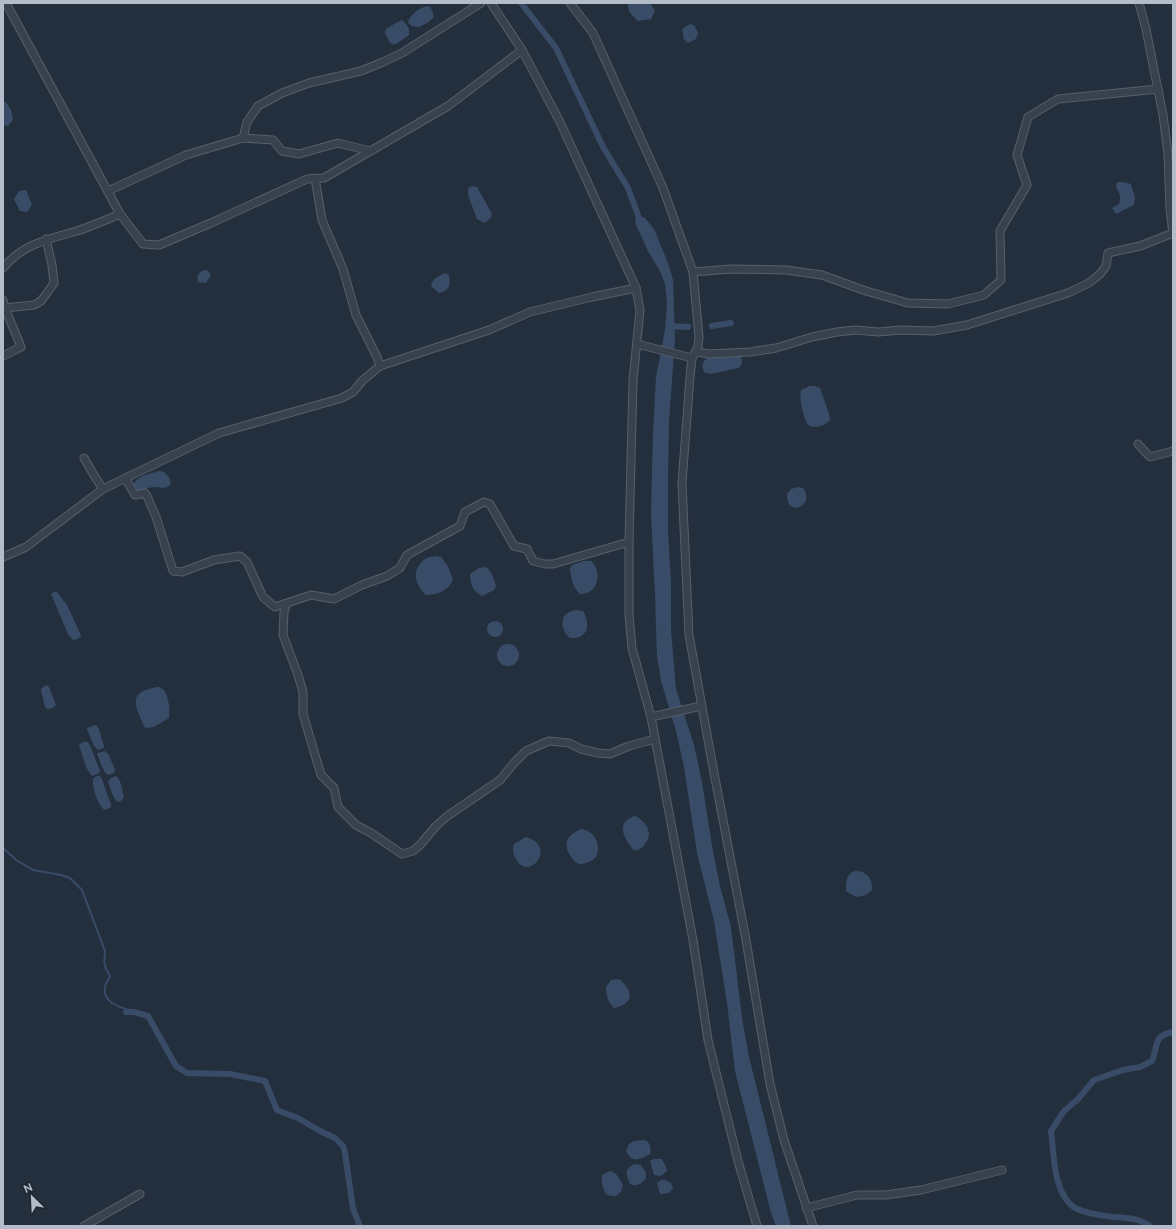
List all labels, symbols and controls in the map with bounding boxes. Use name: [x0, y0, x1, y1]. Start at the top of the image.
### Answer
north arrow: [12, 1177, 52, 1217]
text: N: [22, 1181, 35, 1196]

